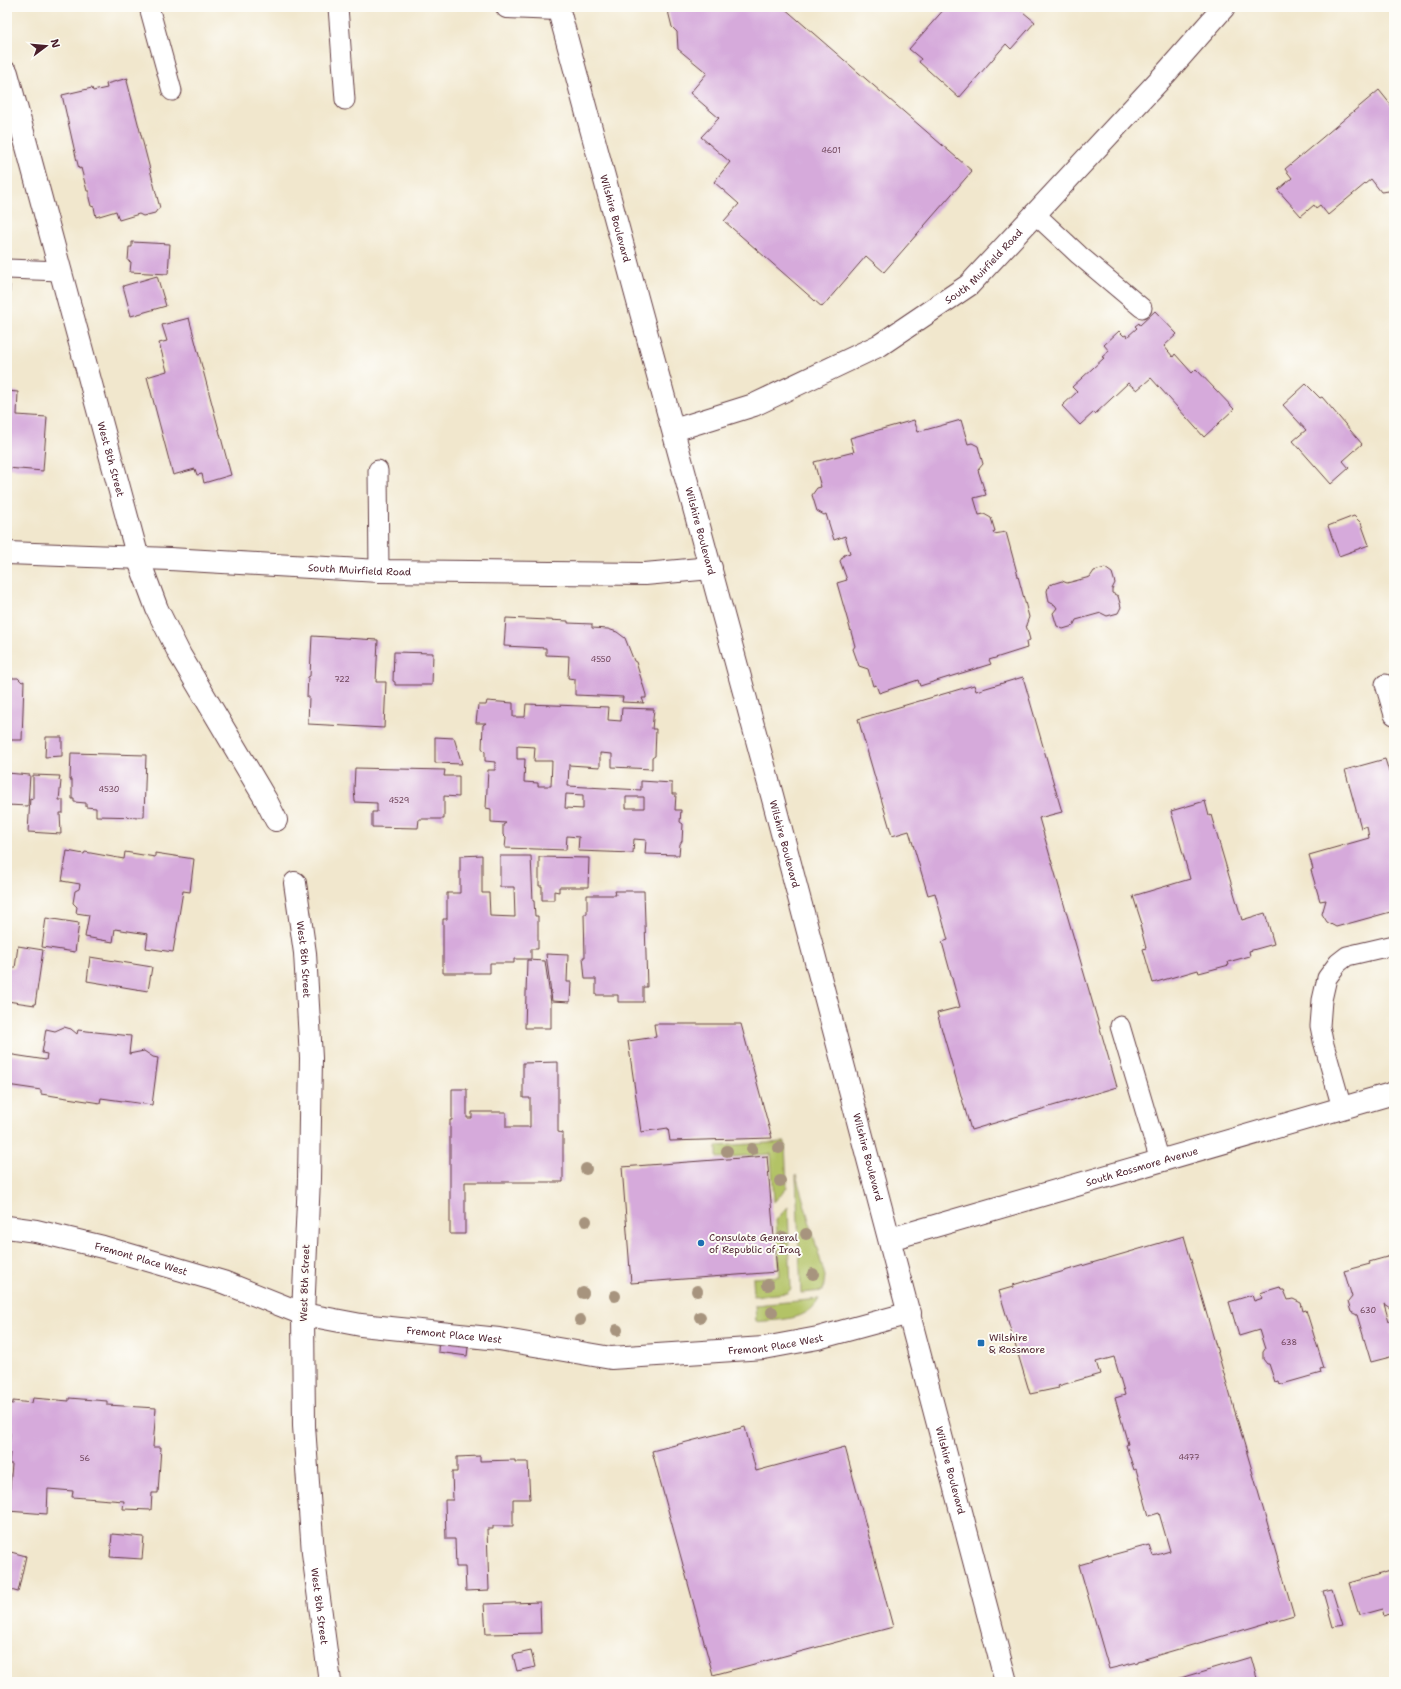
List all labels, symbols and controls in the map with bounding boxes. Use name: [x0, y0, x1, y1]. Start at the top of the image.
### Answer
north arrow: [26, 26, 66, 66]
text: N: [47, 37, 64, 50]
house number: 4601: [821, 145, 841, 156]
street label: Wilshire Boulevard: [597, 173, 634, 264]
street label: South Muirfield Road: [942, 226, 1026, 307]
street label: West 8th Street: [94, 420, 127, 498]
street label: Wilshire Boulevard: [682, 486, 719, 577]
street label: South Muirfield Road: [308, 561, 412, 578]
house number: 4550: [591, 654, 611, 665]
house number: 722: [334, 674, 350, 685]
house number: 4530: [99, 784, 119, 795]
house number: 4529: [389, 795, 409, 806]
street label: Wilshire Boulevard: [767, 799, 803, 890]
street label: West 8th Street: [293, 920, 314, 998]
street label: Wilshire Boulevard: [850, 1112, 886, 1203]
street label: South Rossmore Avenue: [1084, 1144, 1200, 1189]
place label: Consulate General of Republic of Iraq: [709, 1231, 801, 1256]
marker: Consulate General of Republic of Iraq: [696, 1238, 706, 1248]
street label: Fremont Place West: [93, 1239, 189, 1278]
street label: West 8th Street: [297, 1244, 312, 1322]
house number: 630: [1360, 1305, 1376, 1316]
street label: Fremont Place West: [406, 1324, 503, 1346]
street label: Fremont Place West: [728, 1331, 825, 1357]
place label: Wilshire & Rossmore: [989, 1331, 1045, 1356]
house number: 638: [1281, 1337, 1297, 1348]
marker: Wilshire & Rossmore: [976, 1338, 986, 1348]
street label: Wilshire Boulevard: [933, 1425, 968, 1516]
house number: 4477: [1178, 1452, 1200, 1463]
house number: 56: [80, 1453, 91, 1464]
street label: West 8th Street: [308, 1567, 331, 1646]

